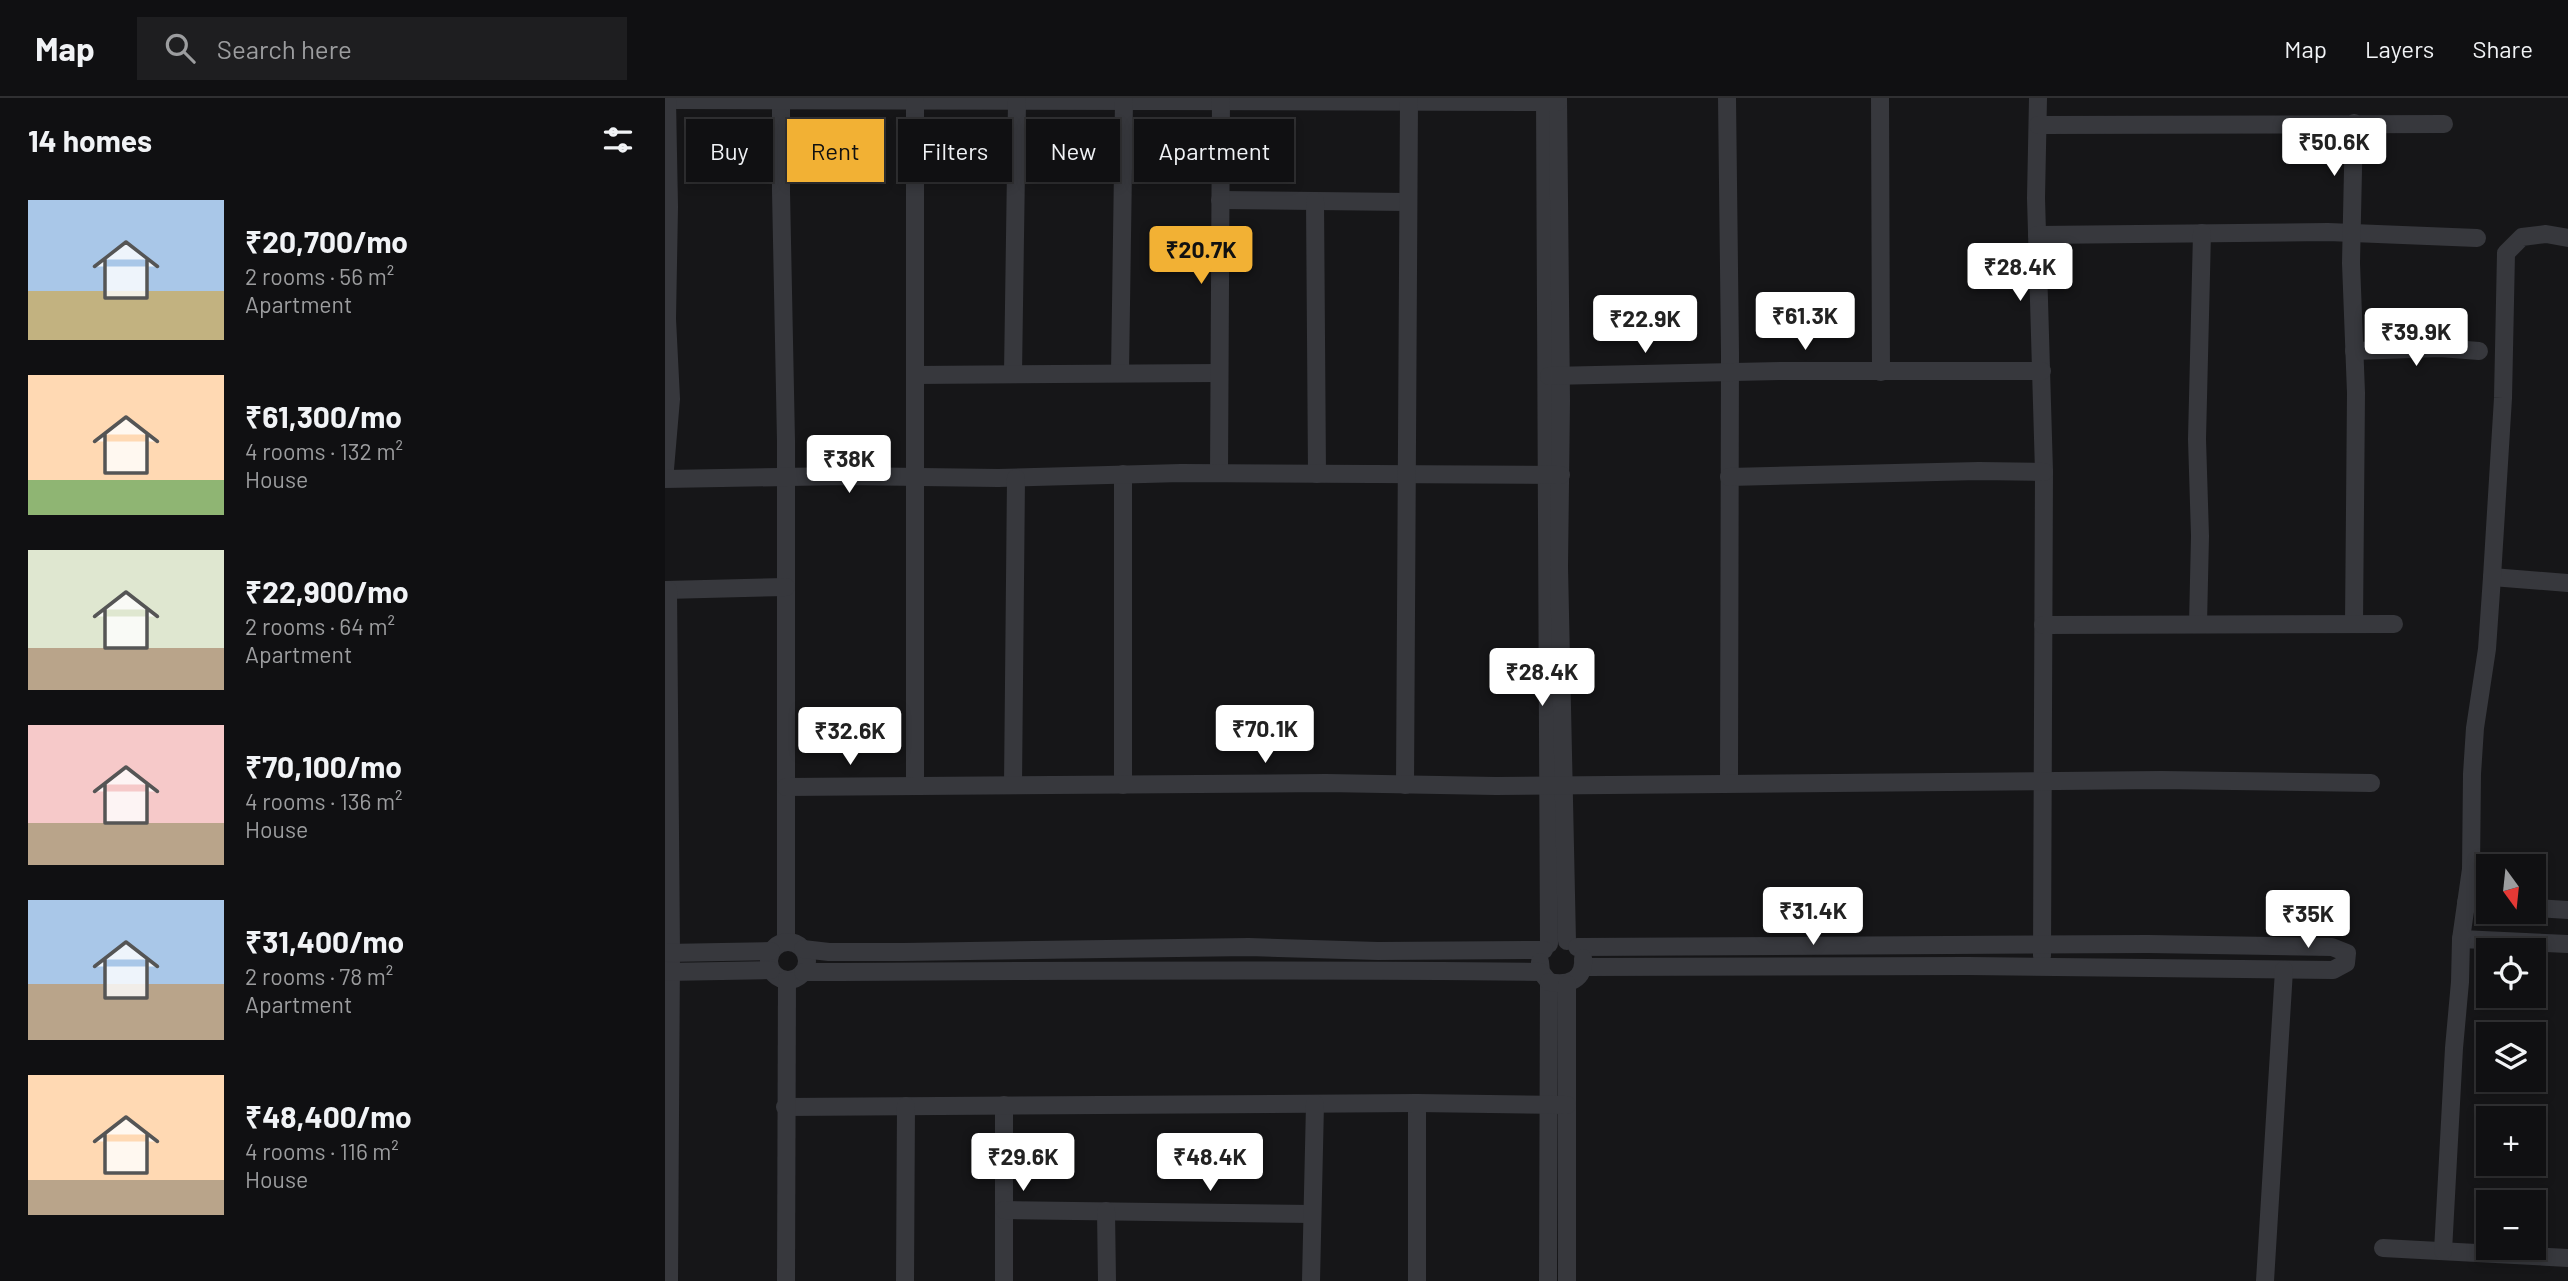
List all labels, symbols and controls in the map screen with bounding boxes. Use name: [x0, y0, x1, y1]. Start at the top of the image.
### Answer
search box: [137, 17, 627, 80]
text: Map: [35, 28, 95, 68]
icon: search: [161, 29, 199, 67]
text: Search here: [217, 33, 352, 64]
text: Map: [2284, 34, 2327, 63]
text: Layers: [2365, 34, 2434, 63]
text: Share: [2472, 34, 2533, 63]
pin: ₹50.6K: [2277, 118, 2391, 178]
chip: Buy: [686, 119, 773, 182]
chip: Rent: [787, 119, 884, 182]
chip: Filters: [898, 119, 1012, 182]
chip: New: [1026, 119, 1120, 182]
chip: Apartment: [1134, 119, 1294, 182]
icon: filters: [599, 121, 637, 159]
text: 14 homes: [28, 122, 152, 158]
text: ₹50.6K: [2298, 127, 2370, 155]
text: ₹20,700/mo: [245, 223, 408, 259]
pin: ₹20.7K: [1144, 226, 1258, 286]
icon: home: [84, 228, 168, 312]
text: ₹20.7K: [1165, 235, 1237, 263]
pin: ₹28.4K: [1963, 244, 2077, 303]
text: ₹28.4K: [1983, 252, 2057, 280]
text: 2 rooms · 56 m²: [245, 262, 394, 290]
text: Apartment: [245, 290, 352, 318]
pin: ₹61.3K: [1748, 292, 1862, 352]
pin: ₹22.9K: [1588, 296, 1702, 355]
text: ₹61.3K: [1772, 301, 1838, 329]
text: ₹22.9K: [1609, 304, 1681, 332]
pin: ₹39.9K: [2359, 308, 2473, 368]
text: ₹39.9K: [2381, 317, 2451, 345]
text: ₹61,300/mo: [245, 398, 402, 434]
icon: home: [84, 403, 168, 487]
pin: ₹38K: [808, 436, 890, 495]
text: 4 rooms · 132 m²: [245, 437, 403, 465]
text: ₹38K: [823, 444, 875, 472]
text: House: [245, 465, 308, 493]
text: ₹22,900/mo: [245, 573, 409, 609]
icon: home: [84, 578, 168, 662]
text: 2 rooms · 64 m²: [245, 612, 395, 640]
text: Apartment: [245, 640, 352, 668]
pin: ₹28.4K: [1485, 648, 1599, 708]
text: ₹28.4K: [1505, 657, 1579, 685]
pin: ₹70.1K: [1208, 706, 1322, 765]
pin: ₹32.6K: [793, 708, 907, 767]
text: ₹70.1K: [1232, 714, 1298, 742]
text: ₹32.6K: [814, 716, 886, 744]
text: ₹70,100/mo: [245, 748, 402, 784]
icon: home: [84, 753, 168, 837]
text: 4 rooms · 136 m²: [245, 787, 403, 815]
text: House: [245, 815, 308, 843]
north arrow: [2476, 854, 2546, 924]
map controls: [2476, 854, 2546, 1260]
pin: ₹31.4K: [1756, 888, 1870, 947]
pin: ₹35K: [2267, 890, 2349, 950]
text: ₹31.4K: [1779, 896, 1847, 924]
text: ₹35K: [2282, 899, 2334, 927]
text: ₹31,400/mo: [245, 923, 404, 959]
icon: home: [84, 928, 168, 1012]
button: locate: [2476, 938, 2546, 1008]
text: 2 rooms · 78 m²: [245, 962, 393, 990]
text: Apartment: [245, 990, 352, 1018]
button: layers: [2476, 1022, 2546, 1092]
text: ₹48,400/mo: [245, 1098, 412, 1134]
icon: home: [84, 1103, 168, 1187]
button: +: [2476, 1106, 2546, 1176]
pin: ₹29.6K: [966, 1134, 1080, 1193]
pin: ₹48.4K: [1153, 1134, 1267, 1193]
text: 4 rooms · 116 m²: [245, 1137, 399, 1165]
text: ₹29.6K: [987, 1142, 1059, 1170]
text: ₹48.4K: [1173, 1142, 1247, 1170]
text: House: [245, 1165, 308, 1193]
button: −: [2476, 1190, 2546, 1260]

